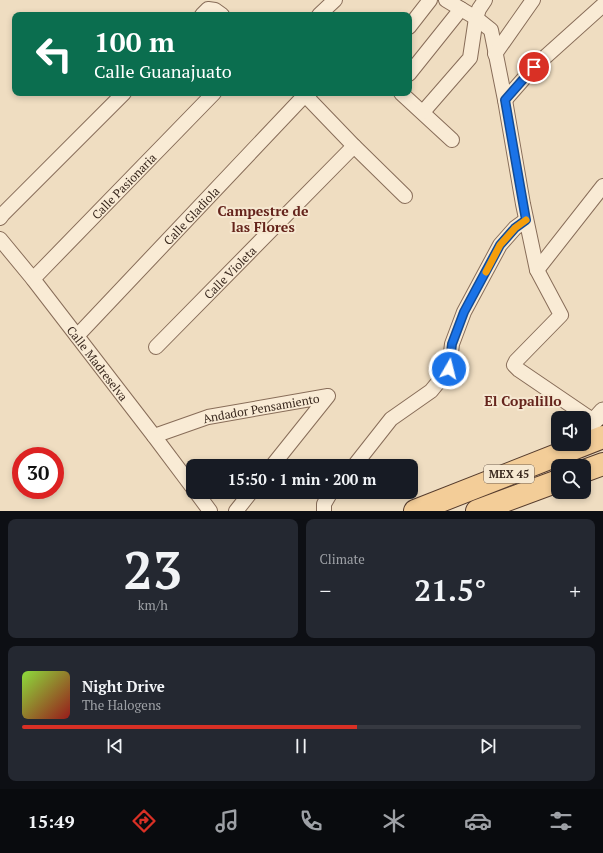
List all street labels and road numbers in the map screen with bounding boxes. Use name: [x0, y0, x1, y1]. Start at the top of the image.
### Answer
street label: Calle Pasionaria: [88, 150, 159, 222]
street label: Calle Gladiola: [160, 183, 222, 248]
street label: Calle Violeta: [200, 243, 259, 302]
street label: Calle Madreselva: [64, 323, 131, 404]
street label: Andador Pensamiento: [200, 390, 321, 426]
road number: MEX 45: [484, 465, 534, 483]

